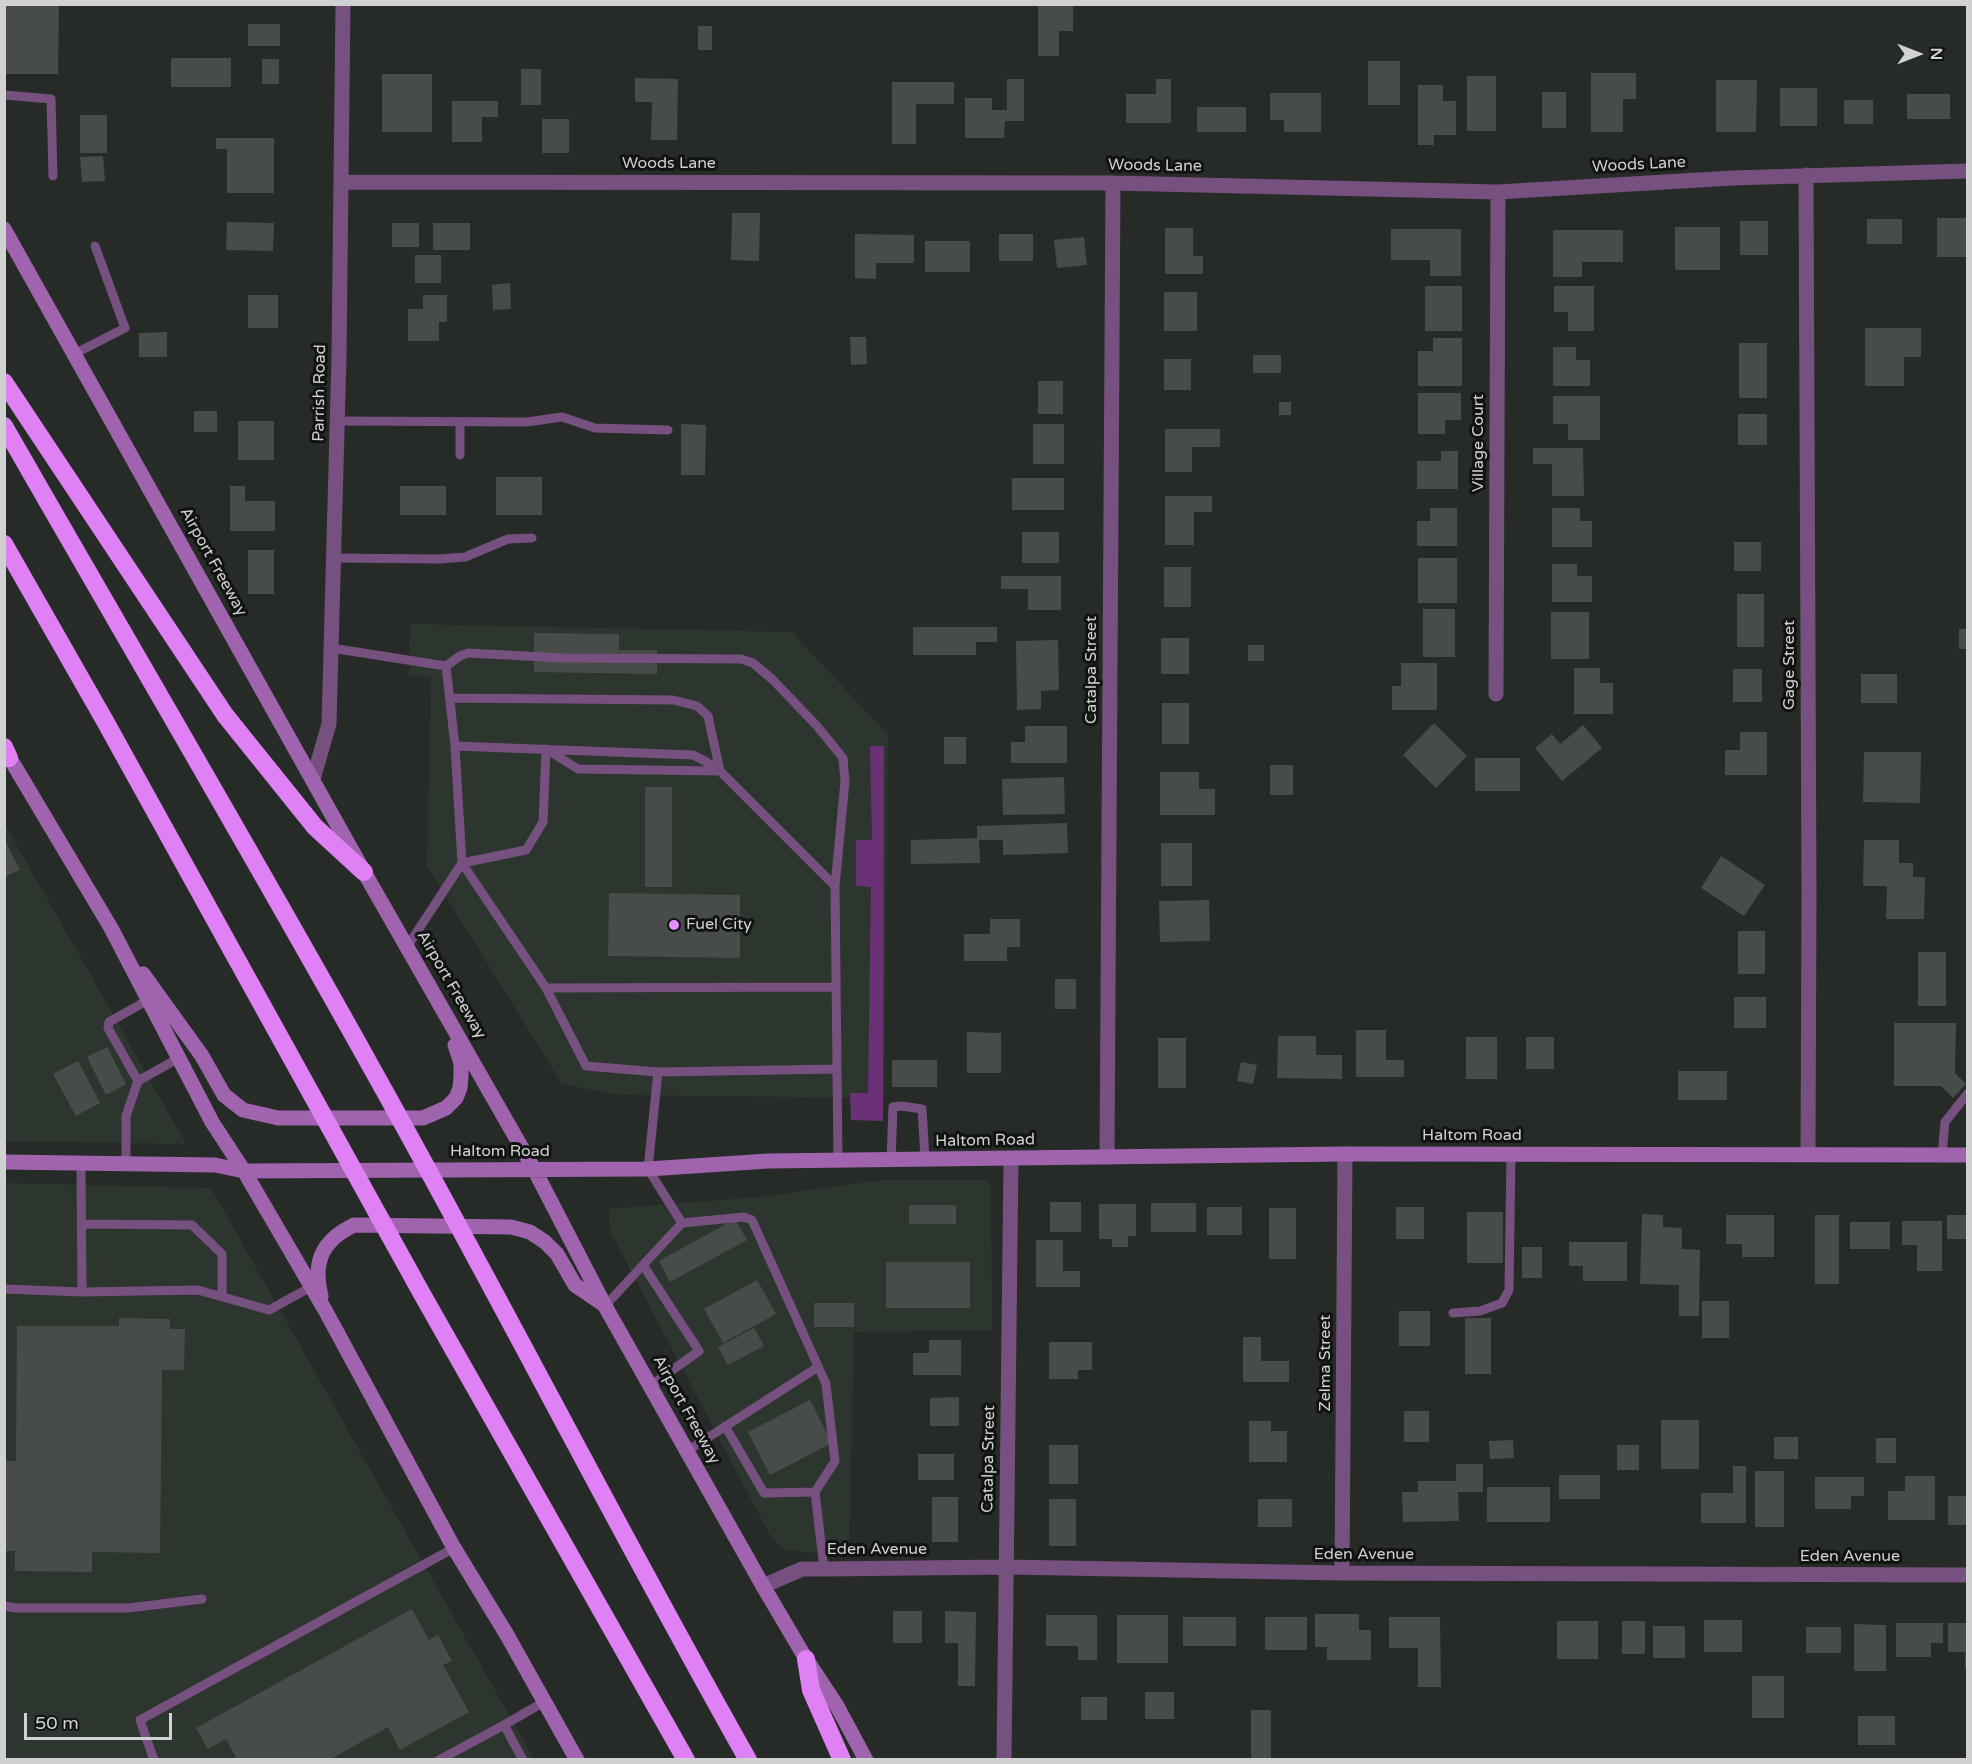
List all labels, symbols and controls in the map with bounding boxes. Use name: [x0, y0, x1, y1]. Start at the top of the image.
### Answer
north arrow: [1888, 24, 1948, 84]
text: N: [1926, 48, 1946, 60]
street label: Woods Lane: [1592, 153, 1686, 177]
street label: Woods Lane: [622, 154, 716, 174]
street label: Woods Lane: [1108, 156, 1202, 176]
street label: Parrish Road: [310, 344, 330, 442]
street label: Village Court: [1469, 394, 1489, 492]
street label: Airport Freeway: [175, 504, 251, 620]
street label: Catalpa Street: [1082, 616, 1102, 724]
street label: Gage Street: [1780, 620, 1800, 710]
place label: Fuel City: [686, 915, 752, 935]
marker: Fuel City: [667, 918, 681, 932]
street label: Airport Freeway: [412, 928, 490, 1042]
street label: Haltom Road: [1422, 1126, 1522, 1146]
street label: Haltom Road: [935, 1131, 1035, 1151]
street label: Haltom Road: [450, 1142, 550, 1162]
street label: Zelma Street: [1316, 1315, 1336, 1411]
street label: Airport Freeway: [648, 1352, 724, 1468]
street label: Catalpa Street: [978, 1405, 1000, 1513]
street label: Eden Avenue: [827, 1540, 927, 1560]
street label: Eden Avenue: [1314, 1545, 1414, 1565]
street label: Eden Avenue: [1800, 1547, 1900, 1567]
scale bar: [27, 1701, 176, 1739]
text: 50 m: [35, 1712, 79, 1734]

